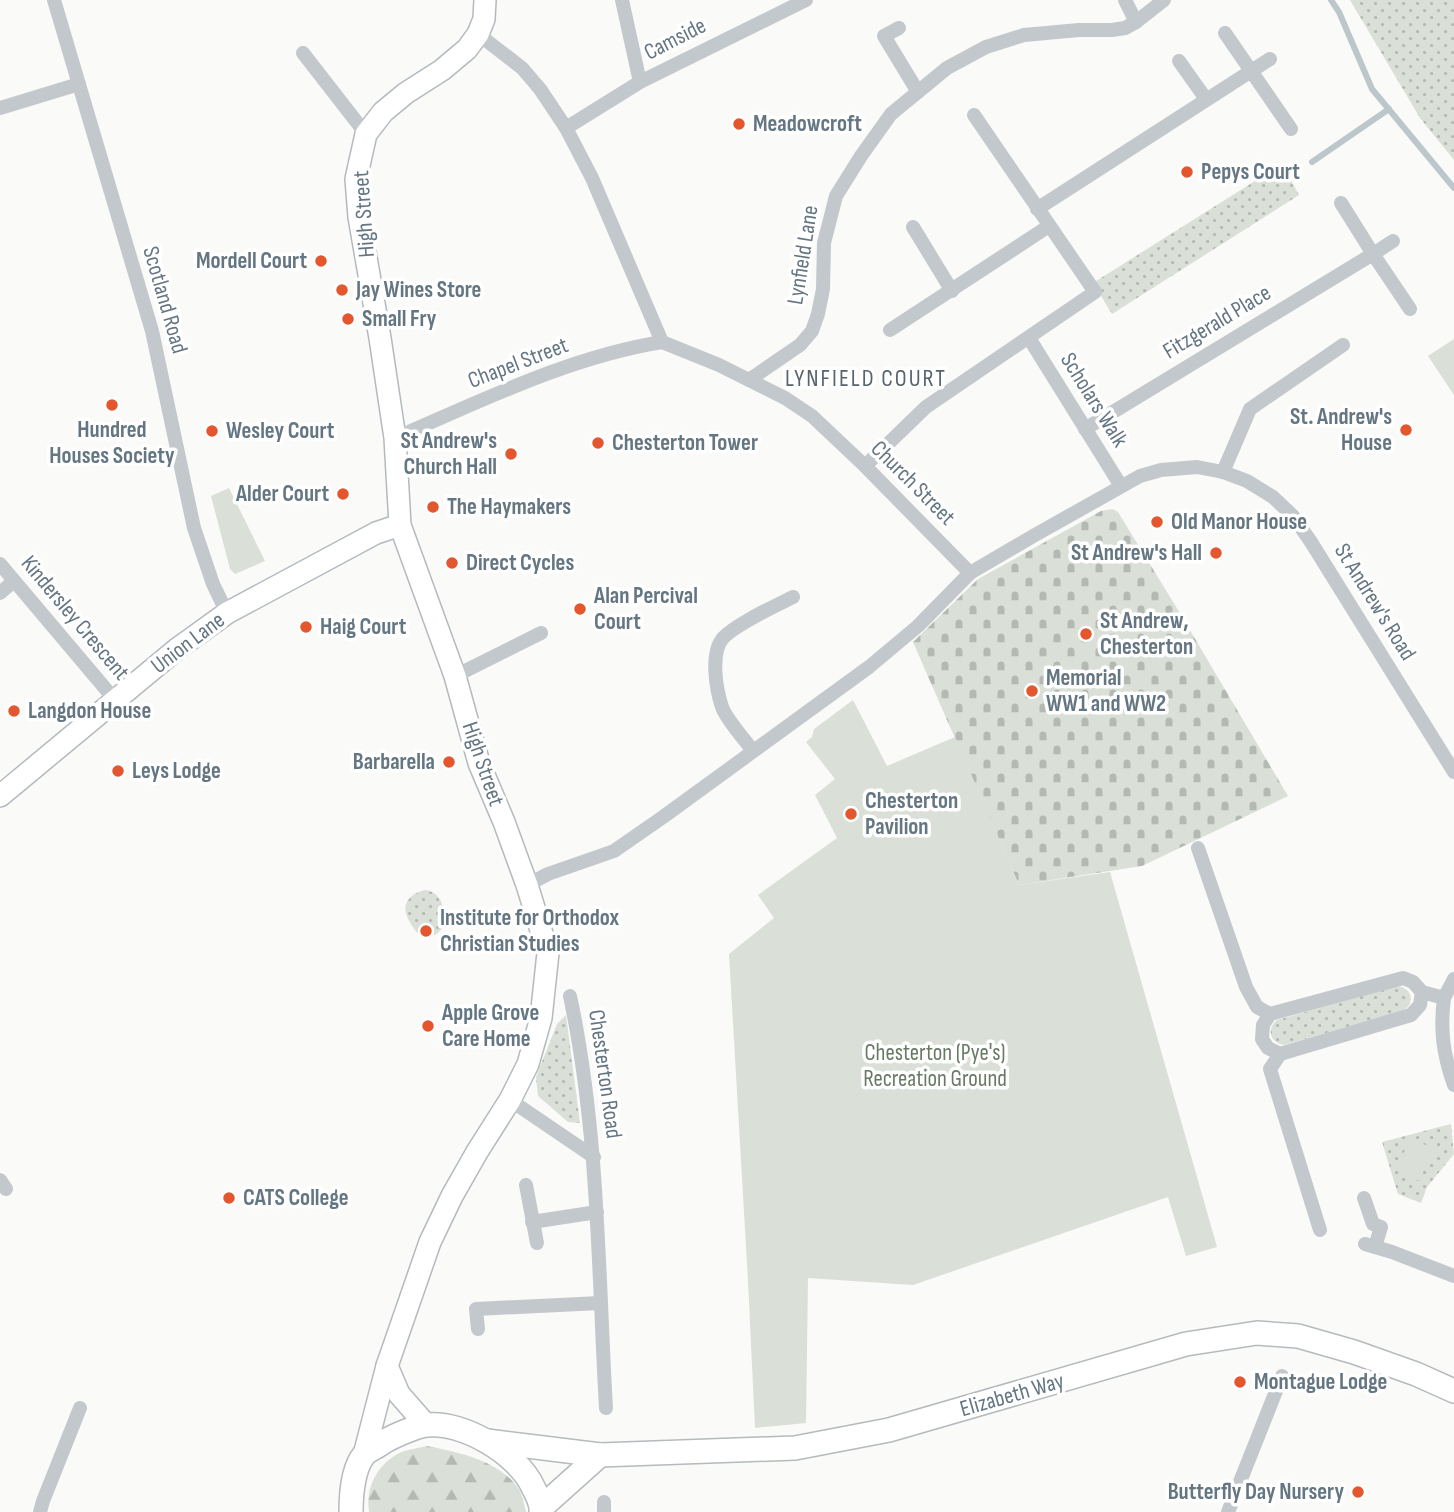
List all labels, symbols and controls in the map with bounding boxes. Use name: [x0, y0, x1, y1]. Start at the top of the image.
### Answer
street label: Camside: [639, 12, 711, 66]
place label: Meadowcroft: [753, 110, 862, 138]
marker: Meadowcroft: [731, 116, 747, 132]
place label: Pepys Court: [1201, 158, 1300, 186]
marker: Pepys Court: [1179, 164, 1195, 180]
street label: High Street: [347, 170, 381, 258]
street label: Lynfield Lane: [781, 203, 825, 307]
street label: Scotland Road: [136, 243, 194, 357]
place label: Mordell Court: [196, 247, 307, 275]
marker: Mordell Court: [313, 253, 329, 269]
place label: Jay Wines Store: [355, 276, 481, 304]
street label: Fitzgerald Place: [1158, 279, 1276, 365]
marker: Jay Wines Store: [334, 282, 350, 298]
place label: Small Fry: [362, 305, 437, 333]
marker: Small Fry: [340, 311, 356, 327]
street label: Chapel Street: [464, 331, 572, 395]
street label: Scholars Walk: [1054, 348, 1134, 453]
district label: LYNFIELD COURT: [785, 364, 947, 393]
marker: Hundred Houses Society: [104, 397, 120, 413]
place label: St. Andrew's House: [1290, 403, 1392, 457]
place label: Hundred Houses Society: [49, 416, 175, 470]
place label: Wesley Court: [226, 417, 335, 445]
marker: St. Andrew's House: [1398, 422, 1414, 438]
marker: Wesley Court: [204, 423, 220, 439]
place label: St Andrew's Church Hall: [401, 427, 497, 481]
place label: Chesterton Tower: [612, 429, 758, 457]
marker: Chesterton Tower: [590, 435, 606, 451]
street label: Church Street: [865, 435, 961, 531]
marker: St Andrew's Church Hall: [503, 446, 519, 462]
place label: Alder Court: [235, 480, 329, 508]
marker: Alder Court: [335, 486, 351, 502]
place label: The Haymakers: [447, 493, 571, 521]
marker: The Haymakers: [425, 499, 441, 515]
place label: Old Manor House: [1171, 508, 1307, 536]
marker: Old Manor House: [1149, 514, 1165, 530]
street label: St Andrew's Road: [1328, 538, 1422, 666]
place label: St Andrew's Hall: [1071, 539, 1202, 567]
marker: St Andrew's Hall: [1208, 545, 1224, 561]
place label: Direct Cycles: [466, 549, 574, 577]
street label: Kindersley Crescent: [15, 550, 135, 686]
marker: Direct Cycles: [444, 555, 460, 571]
place label: Alan Percival Court: [593, 582, 698, 636]
marker: Alan Percival Court: [572, 601, 588, 617]
street label: Union Lane: [146, 606, 230, 680]
place label: St Andrew, Chesterton: [1100, 607, 1193, 661]
place label: Haig Court: [320, 613, 407, 641]
marker: Haig Court: [298, 619, 314, 635]
marker: St Andrew, Chesterton: [1078, 626, 1094, 642]
place label: Memorial WW1 and WW2: [1046, 664, 1166, 718]
marker: Memorial WW1 and WW2: [1024, 683, 1040, 699]
place label: Langdon House: [28, 697, 151, 725]
marker: Langdon House: [6, 703, 22, 719]
street label: High Street: [456, 718, 510, 810]
place label: Barbarella: [353, 748, 435, 776]
marker: Barbarella: [441, 754, 457, 770]
place label: Leys Lodge: [132, 757, 221, 785]
marker: Leys Lodge: [110, 763, 126, 779]
place label: Chesterton Pavilion: [865, 787, 958, 841]
marker: Chesterton Pavilion: [843, 806, 859, 822]
place label: Institute for Orthodox Christian Studies: [440, 904, 620, 958]
marker: Institute for Orthodox Christian Studies: [418, 923, 434, 939]
place label: Apple Grove Care Home: [441, 999, 539, 1053]
street label: Chesterton Road: [582, 1008, 628, 1140]
marker: Apple Grove Care Home: [420, 1018, 436, 1034]
park label: Chesterton (Pye's) Recreation Ground: [863, 1039, 1007, 1093]
place label: CATS College: [243, 1184, 349, 1212]
marker: CATS College: [221, 1190, 237, 1206]
street label: Elizabeth Way: [957, 1367, 1067, 1423]
place label: Montague Lodge: [1254, 1368, 1387, 1396]
marker: Montague Lodge: [1232, 1374, 1248, 1390]
place label: Butterfly Day Nursery: [1168, 1478, 1344, 1506]
marker: Butterfly Day Nursery: [1350, 1484, 1366, 1500]

